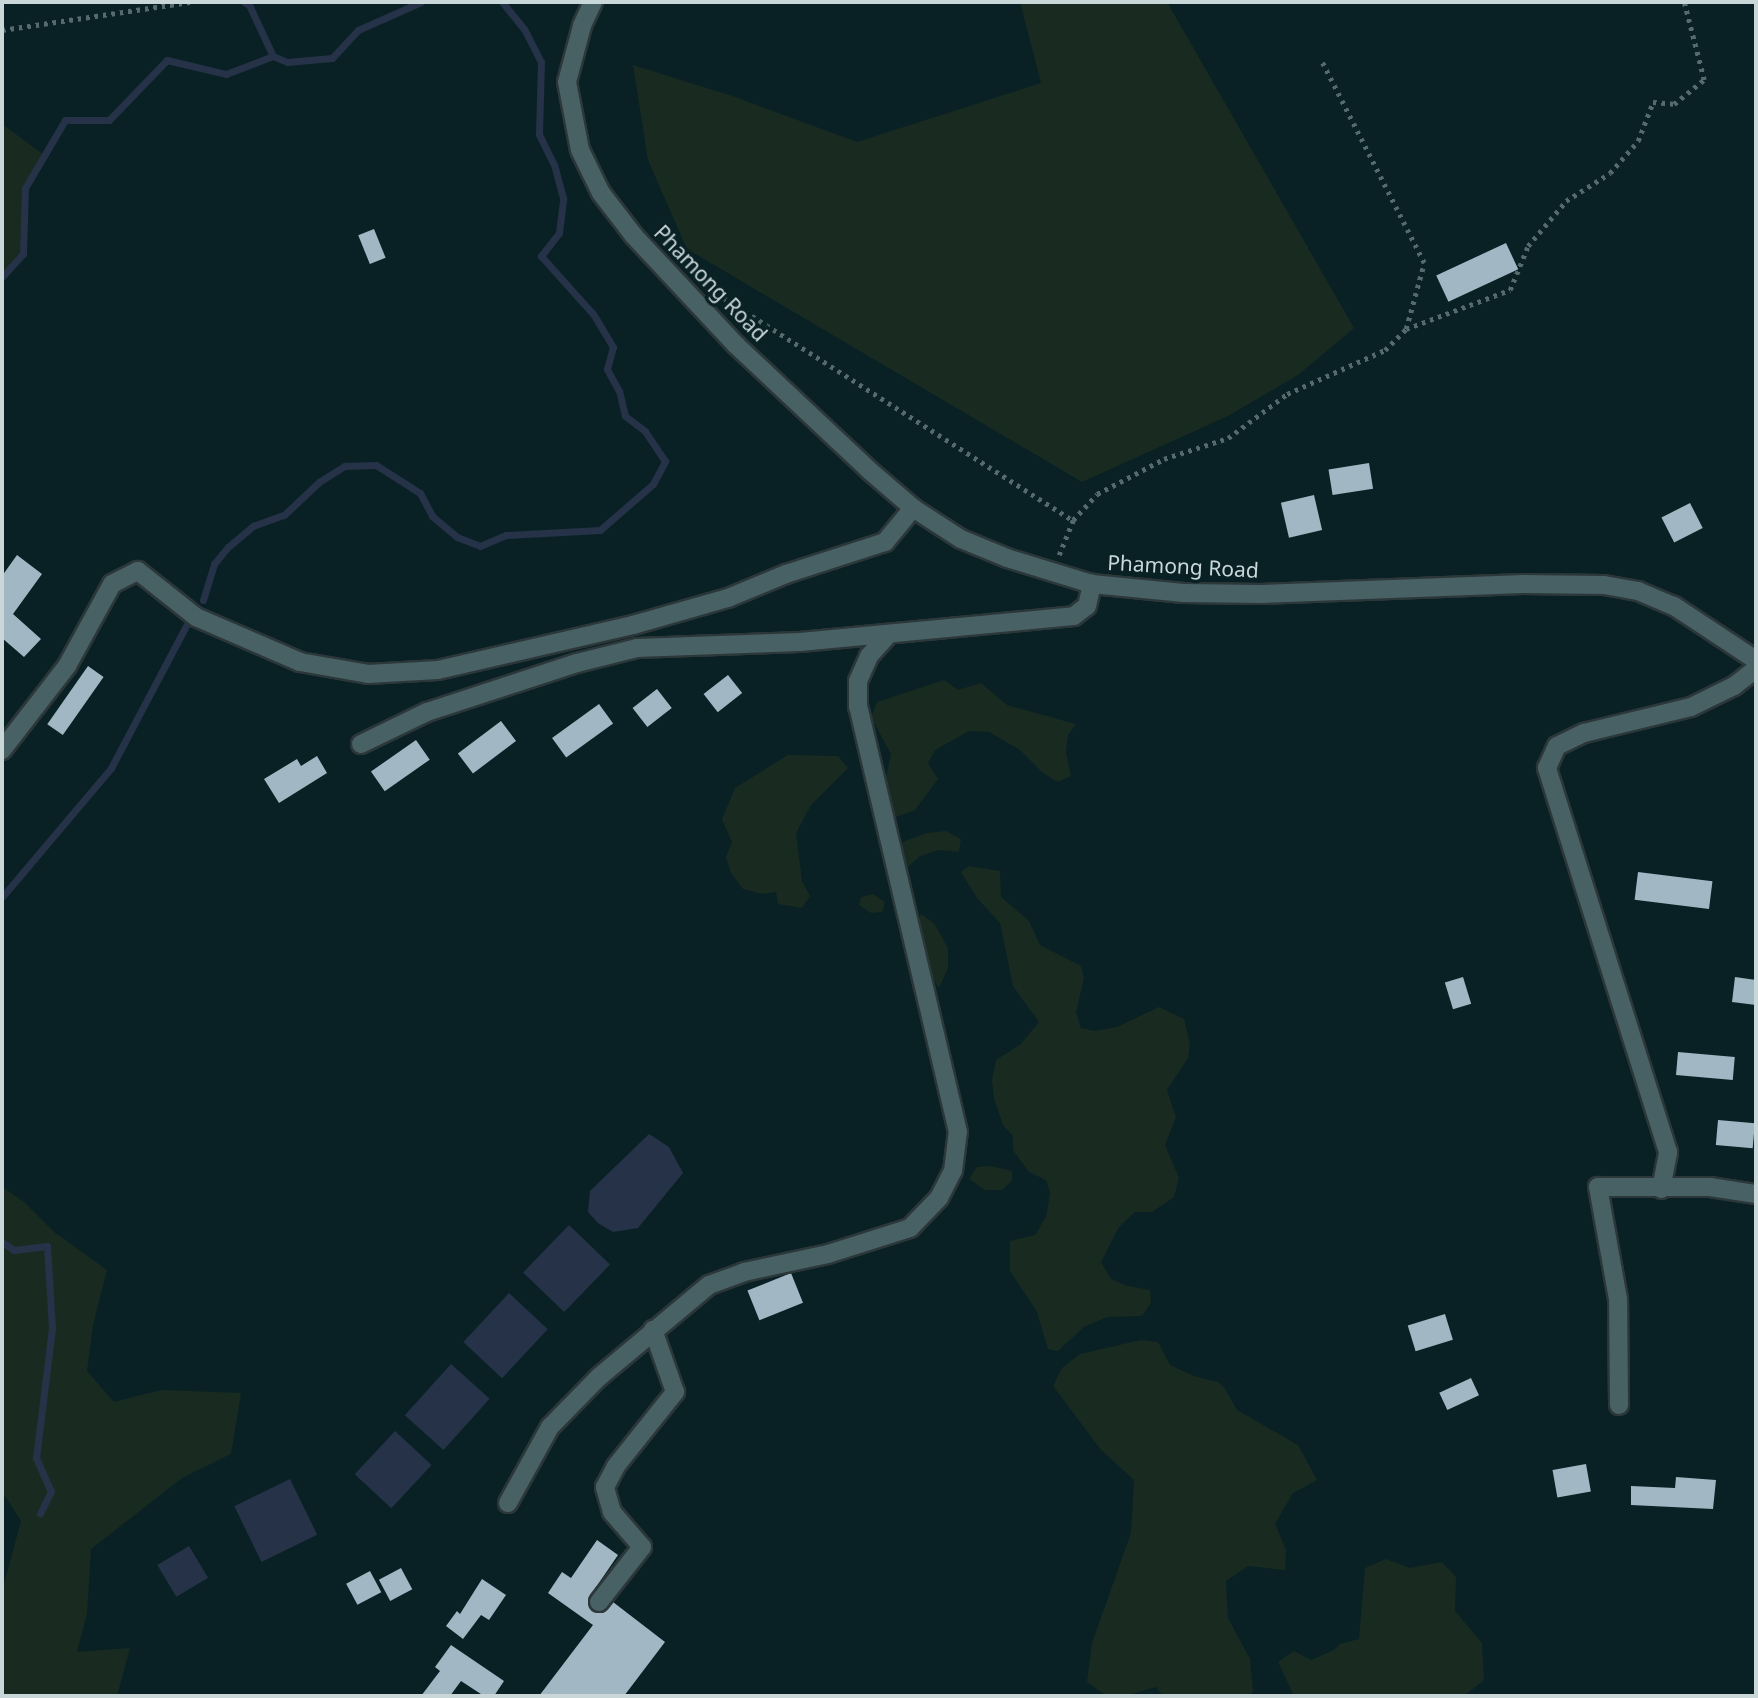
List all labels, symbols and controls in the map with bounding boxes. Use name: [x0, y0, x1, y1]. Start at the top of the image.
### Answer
street label: Phamong Road: [649, 220, 773, 346]
street label: Phamong Road: [1107, 549, 1259, 583]

